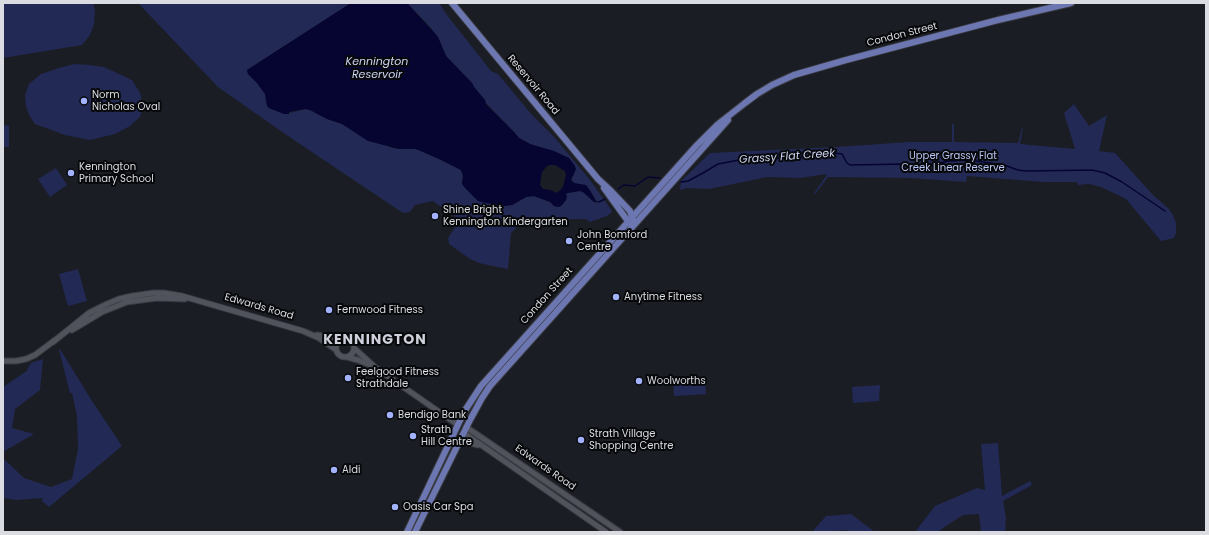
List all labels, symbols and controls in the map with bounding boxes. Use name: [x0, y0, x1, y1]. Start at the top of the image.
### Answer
street label: Condon Street: [866, 20, 938, 50]
street label: Reservoir Road: [505, 53, 561, 117]
water label: Kennington Reservoir: [346, 55, 408, 81]
place label: Norm Nicholas Oval: [92, 89, 160, 112]
marker: Norm Nicholas Oval: [79, 96, 89, 106]
water label: Grassy Flat Creek: [739, 147, 835, 167]
park label: Upper Grassy Flat Creek Linear Reserve: [901, 150, 1005, 174]
place label: Kennington Primary School: [79, 161, 154, 184]
marker: Kennington Primary School: [66, 168, 76, 178]
place label: Shine Bright Kennington Kindergarten: [443, 204, 568, 228]
marker: Shine Bright Kennington Kindergarten: [430, 211, 440, 221]
place label: John Bomford Centre: [577, 229, 647, 252]
marker: John Bomford Centre: [564, 236, 574, 246]
street label: Condon Street: [518, 265, 576, 327]
street label: Edwards Road: [223, 291, 295, 323]
place label: Anytime Fitness: [624, 291, 702, 303]
marker: Anytime Fitness: [611, 292, 621, 302]
place label: Fernwood Fitness: [337, 304, 423, 316]
marker: Fernwood Fitness: [324, 305, 334, 315]
district label: KENNINGTON: [323, 332, 427, 348]
place label: Feelgood Fitness Strathdale: [356, 366, 439, 390]
marker: Feelgood Fitness Strathdale: [343, 373, 353, 383]
place label: Woolworths: [647, 375, 706, 387]
marker: Woolworths: [634, 376, 644, 386]
place label: Bendigo Bank: [398, 409, 466, 421]
marker: Bendigo Bank: [385, 410, 395, 420]
place label: Strath Hill Centre: [421, 424, 472, 448]
place label: Strath Village Shopping Centre: [589, 428, 673, 452]
marker: Strath Hill Centre: [408, 431, 418, 441]
marker: Strath Village Shopping Centre: [576, 435, 586, 445]
street label: Edwards Road: [512, 443, 578, 493]
place label: Aldi: [342, 464, 360, 476]
marker: Aldi: [329, 465, 339, 475]
place label: Oasis Car Spa: [403, 501, 473, 513]
marker: Oasis Car Spa: [390, 502, 400, 512]

